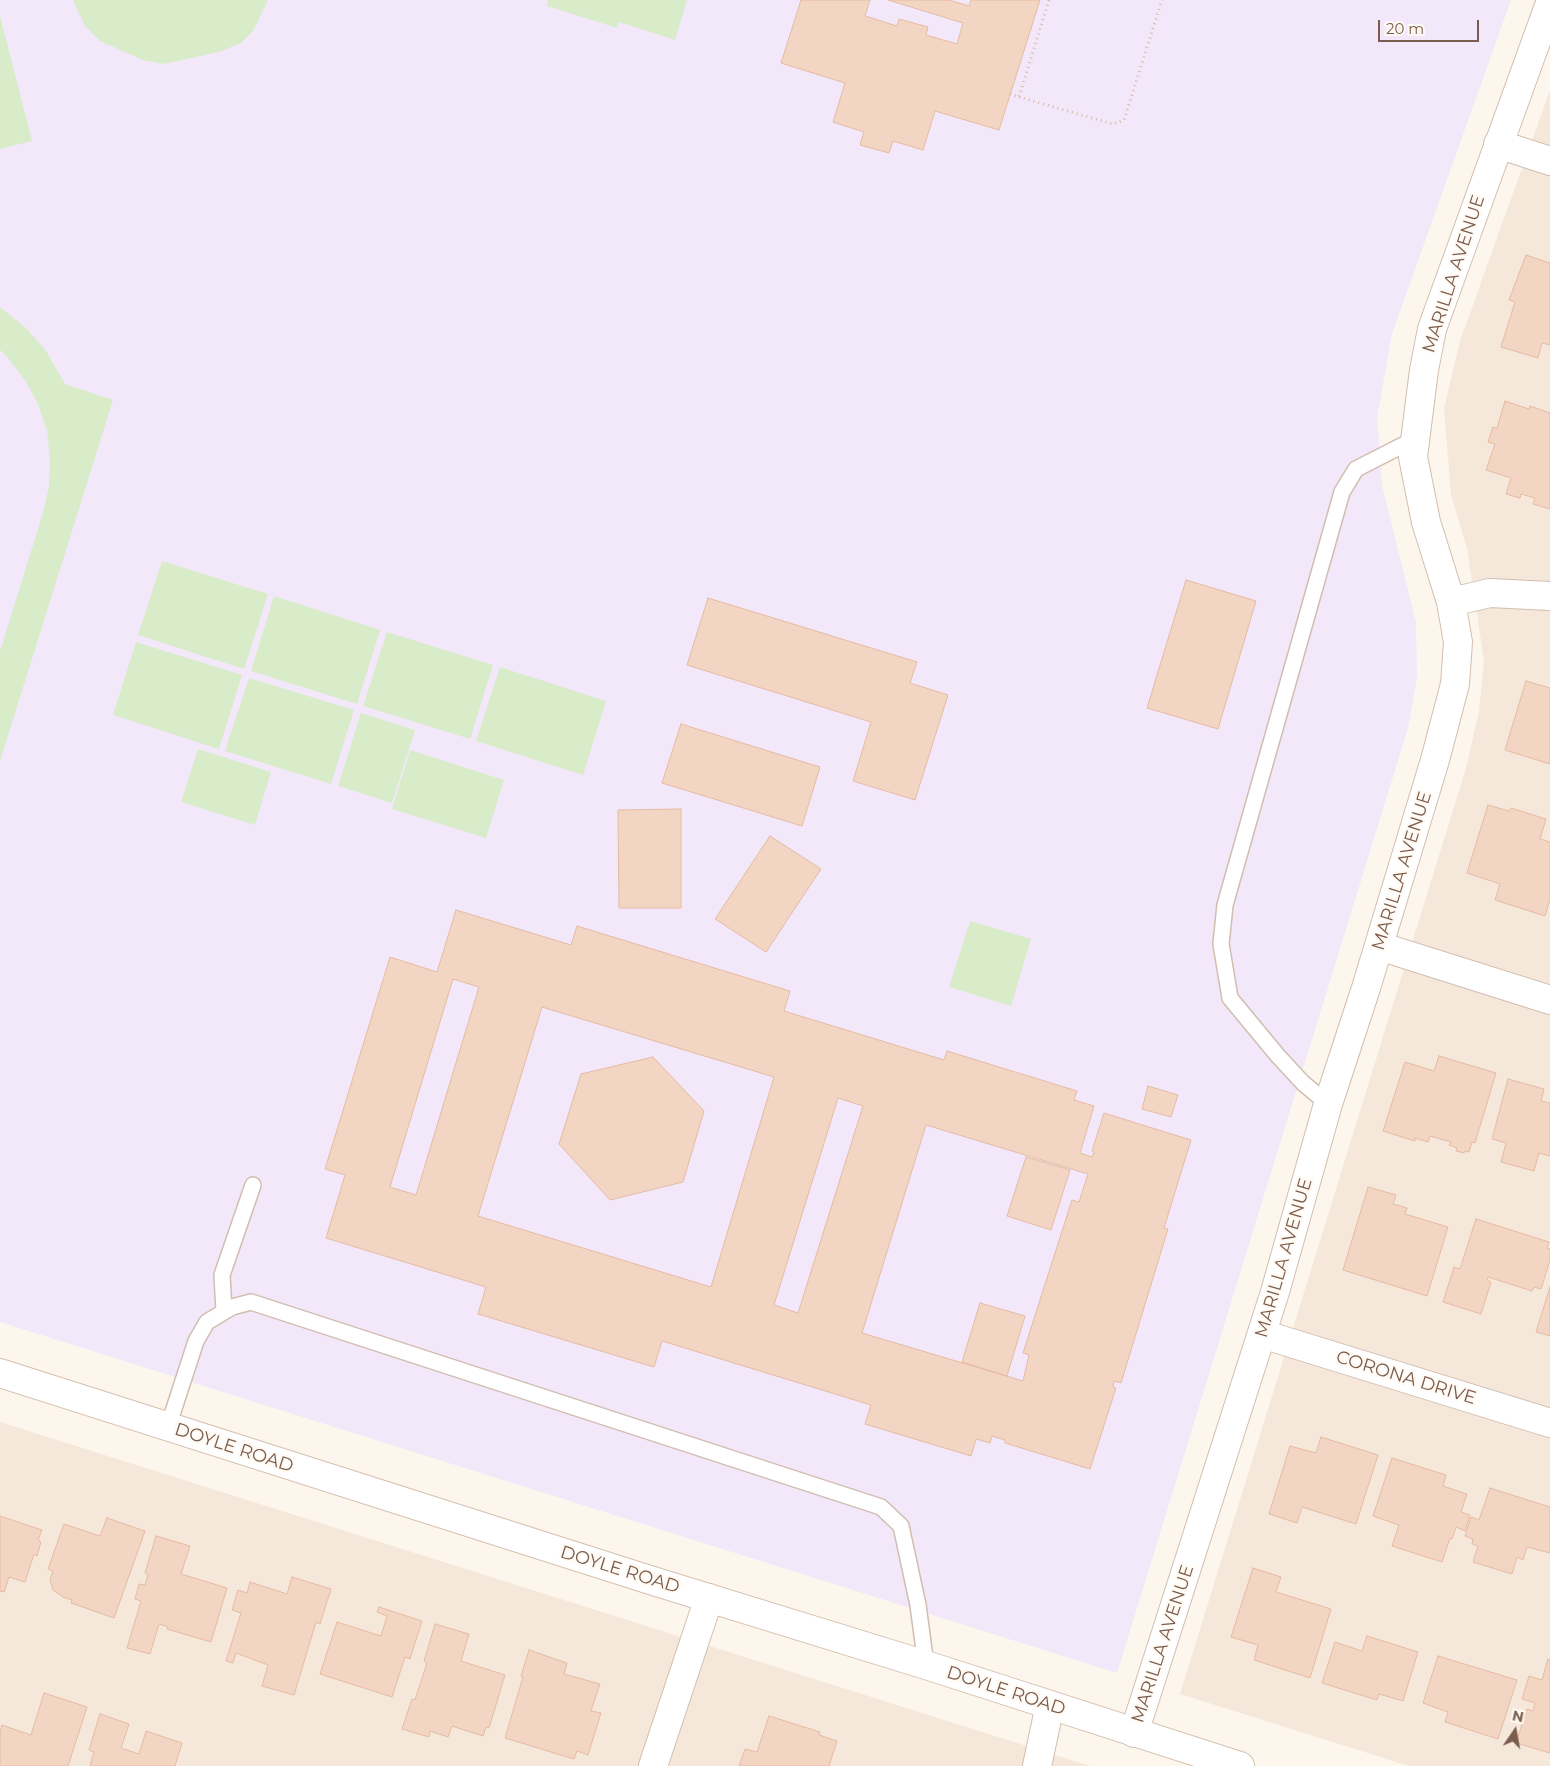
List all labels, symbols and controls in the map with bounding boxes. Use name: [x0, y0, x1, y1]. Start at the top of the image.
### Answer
scale bar: [1380, 10, 1481, 42]
text: 20 m: [1386, 19, 1424, 38]
street label: MARILLA AVENUE: [1418, 192, 1490, 356]
street label: MARILLA AVENUE: [1368, 789, 1436, 953]
street label: MARILLA AVENUE: [1251, 1176, 1317, 1340]
street label: CORONA DRIVE: [1334, 1346, 1478, 1410]
street label: DOYLE ROAD: [172, 1419, 296, 1477]
street label: DOYLE ROAD: [558, 1542, 682, 1598]
street label: MARILLA AVENUE: [1127, 1562, 1199, 1726]
street label: DOYLE ROAD: [944, 1662, 1068, 1720]
north arrow: [1490, 1706, 1540, 1756]
text: N: [1511, 1706, 1526, 1726]

